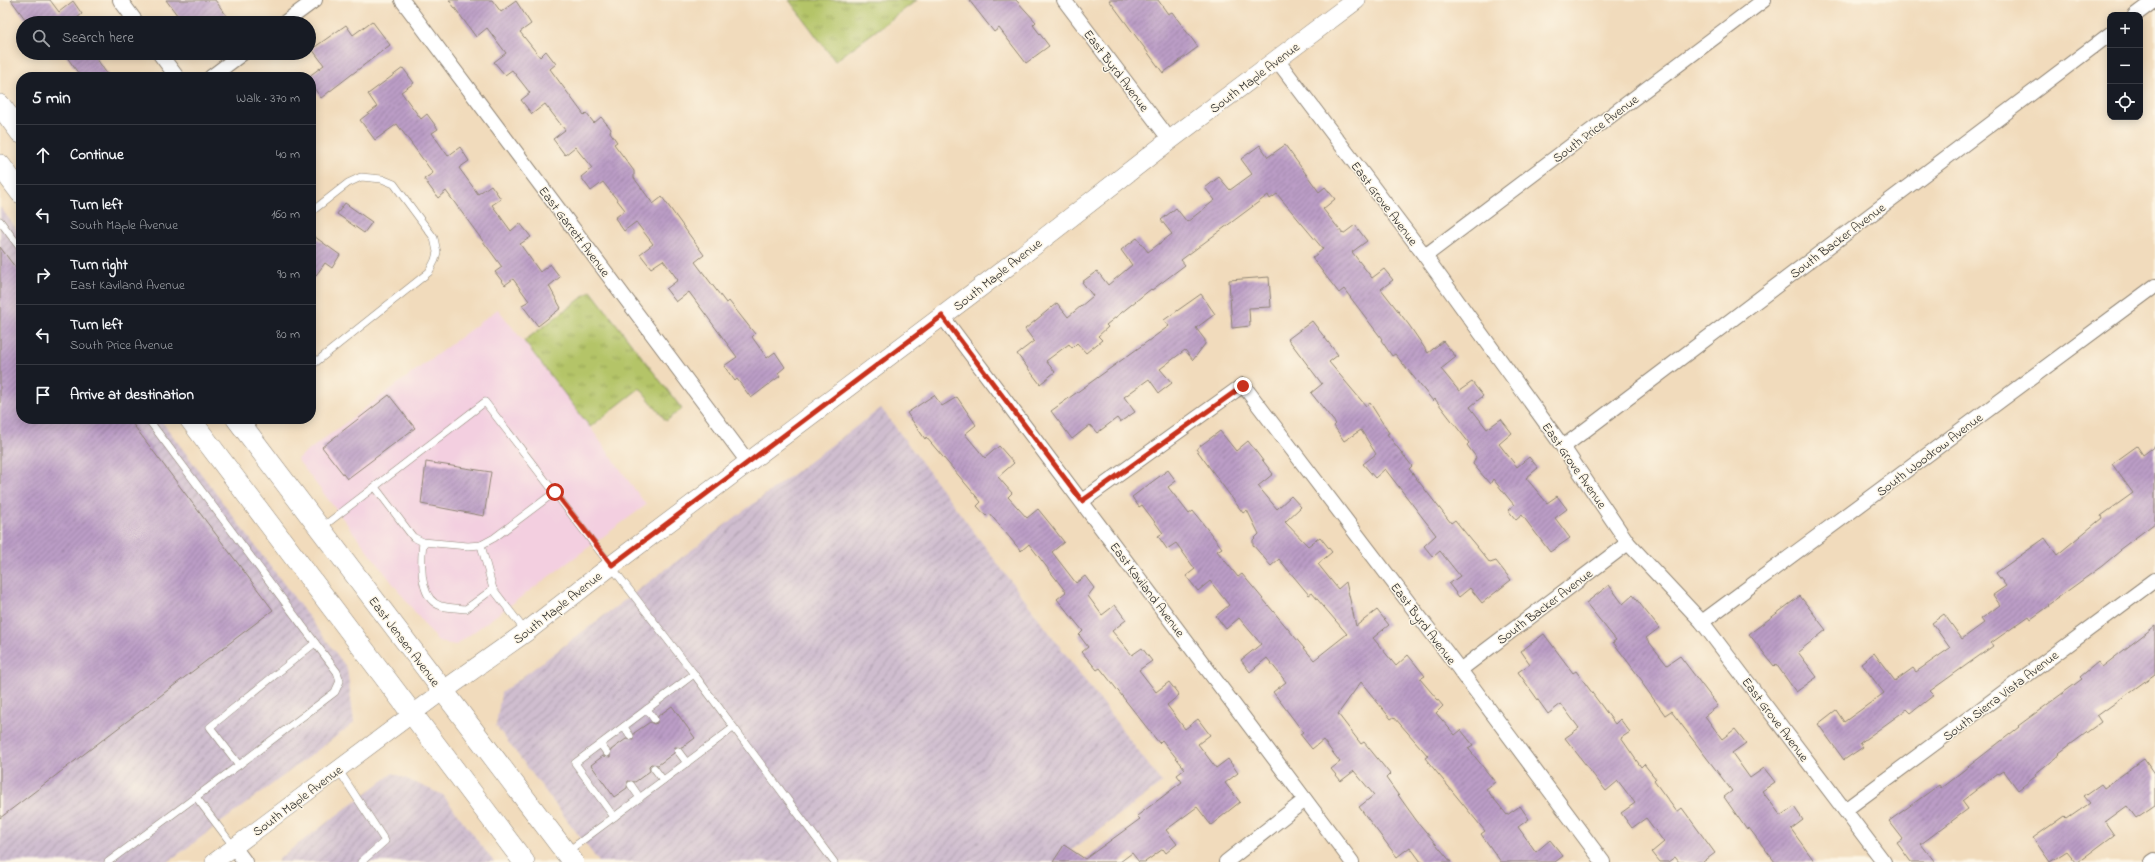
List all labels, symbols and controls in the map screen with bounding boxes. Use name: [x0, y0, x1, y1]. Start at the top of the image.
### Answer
map controls: [2107, 12, 2143, 120]
button: +: [2107, 12, 2143, 48]
search box: [16, 16, 316, 60]
street label: East Byrd Avenue: [1078, 26, 1153, 117]
icon: search: [30, 27, 52, 49]
text: Search here: [62, 27, 134, 49]
street label: South Maple Avenue: [1206, 38, 1304, 118]
button: −: [2107, 48, 2143, 84]
button: locate: [2107, 84, 2143, 120]
text: 5 min: [32, 86, 71, 111]
text: Walk · 370 m: [236, 89, 300, 108]
street label: South Price Avenue: [1549, 90, 1643, 168]
icon: ahead: [32, 144, 54, 166]
text: Continue: [70, 144, 124, 166]
text: 40 m: [276, 145, 300, 164]
street label: East Grove Avenue: [1346, 158, 1422, 250]
street label: East Garrett Avenue: [533, 183, 614, 281]
text: Turn left: [70, 194, 123, 216]
street label: South Backer Avenue: [1786, 199, 1890, 284]
icon: left: [32, 204, 54, 226]
text: 160 m: [271, 205, 300, 224]
text: South Maple Avenue: [70, 216, 178, 235]
street label: South Maple Avenue: [950, 234, 1046, 316]
text: Turn right: [70, 254, 128, 276]
icon: right: [32, 264, 54, 286]
text: 90 m: [277, 265, 300, 284]
text: East Kaviland Avenue: [70, 276, 185, 295]
text: Turn left: [70, 314, 123, 336]
icon: left: [32, 324, 54, 346]
text: 80 m: [276, 325, 300, 344]
text: South Price Avenue: [70, 336, 173, 355]
route end: [1234, 377, 1252, 395]
icon: arrive: [32, 384, 54, 406]
text: Arrive at destination: [70, 384, 194, 406]
street label: South Woodrow Avenue: [1873, 409, 1987, 501]
street label: East Grove Avenue: [1537, 419, 1611, 513]
route start: [546, 483, 564, 501]
street label: East Kaviland Avenue: [1105, 538, 1189, 642]
street label: South Backer Avenue: [1493, 565, 1597, 650]
street label: South Maple Avenue: [510, 567, 606, 649]
street label: East Byrd Avenue: [1385, 579, 1460, 670]
street label: East Jensen Avenue: [364, 593, 444, 691]
street label: South Sierra Vista Avenue: [1939, 646, 2063, 746]
street label: East Grove Avenue: [1737, 674, 1813, 766]
street label: South Maple Avenue: [249, 761, 347, 841]

